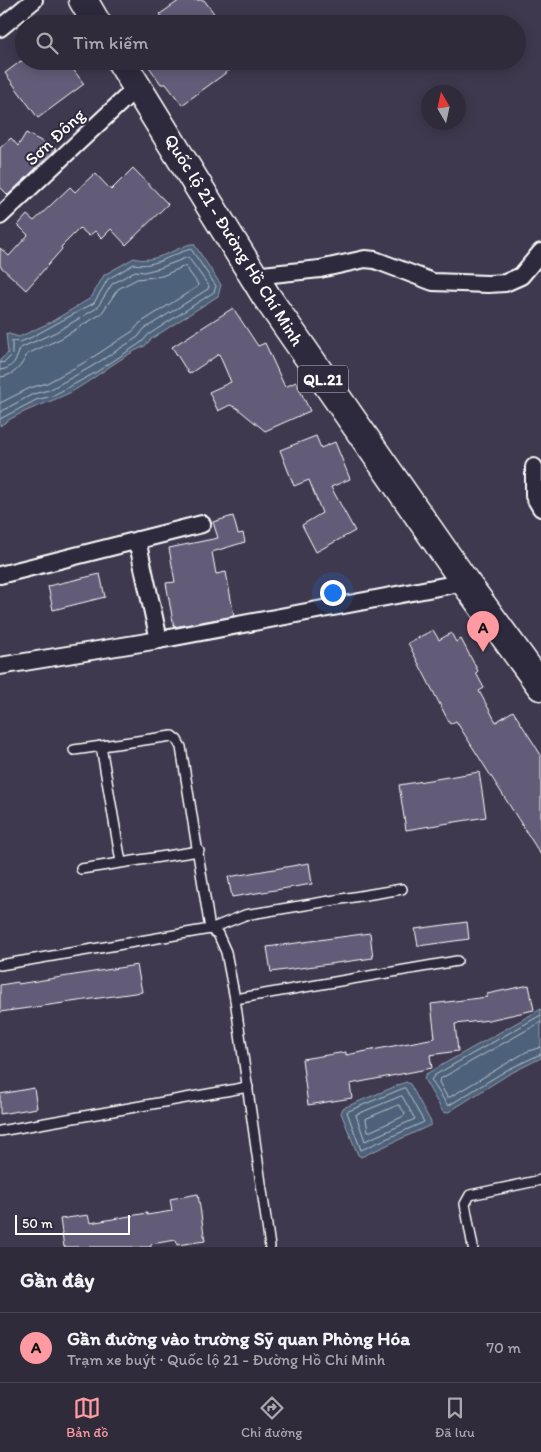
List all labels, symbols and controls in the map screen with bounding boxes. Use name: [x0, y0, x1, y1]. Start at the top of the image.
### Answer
search box: [15, 15, 526, 70]
icon: search: [33, 29, 61, 57]
text: Tìm kiếm: [73, 31, 148, 54]
north arrow: [421, 85, 466, 130]
street label: Sơn Đông: [20, 103, 90, 170]
street label: Quốc lộ 21 - Đường Hồ Chí Minh: [160, 130, 309, 350]
road number: QL.21: [298, 366, 348, 392]
your location: [320, 580, 346, 606]
pin: A: [467, 611, 499, 652]
scale bar: [15, 1212, 130, 1235]
text: 50 m: [22, 1215, 53, 1232]
text: Gần đây: [20, 1267, 94, 1292]
text: Gần đường vào trường Sỹ quan Phòng Hóa: [67, 1327, 410, 1350]
text: A: [31, 1338, 41, 1357]
text: 70 m: [486, 1338, 521, 1357]
text: Trạm xe buýt · Quốc lộ 21 - Đường Hồ Chí Minh: [67, 1350, 385, 1369]
tab: Bản đồ: [66, 1394, 109, 1441]
tab: Chỉ đường: [241, 1394, 302, 1441]
tab: Đã lưu: [435, 1394, 475, 1441]

